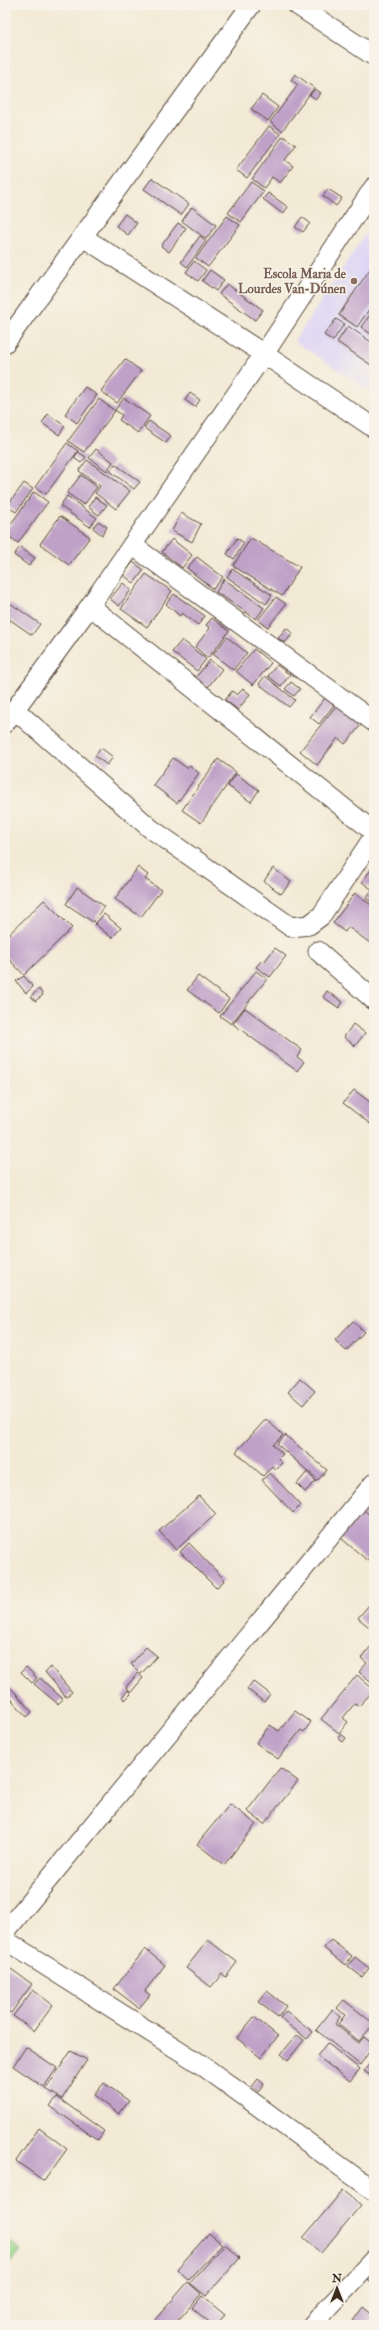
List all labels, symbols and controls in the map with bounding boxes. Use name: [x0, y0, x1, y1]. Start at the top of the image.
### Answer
place label: Escola Maria de Lourdes Van-Dúnen: [238, 266, 347, 297]
marker: Escola Maria de Lourdes Van-Dúnen: [349, 276, 359, 286]
north arrow: [317, 2268, 357, 2308]
text: N: [331, 2272, 343, 2285]

